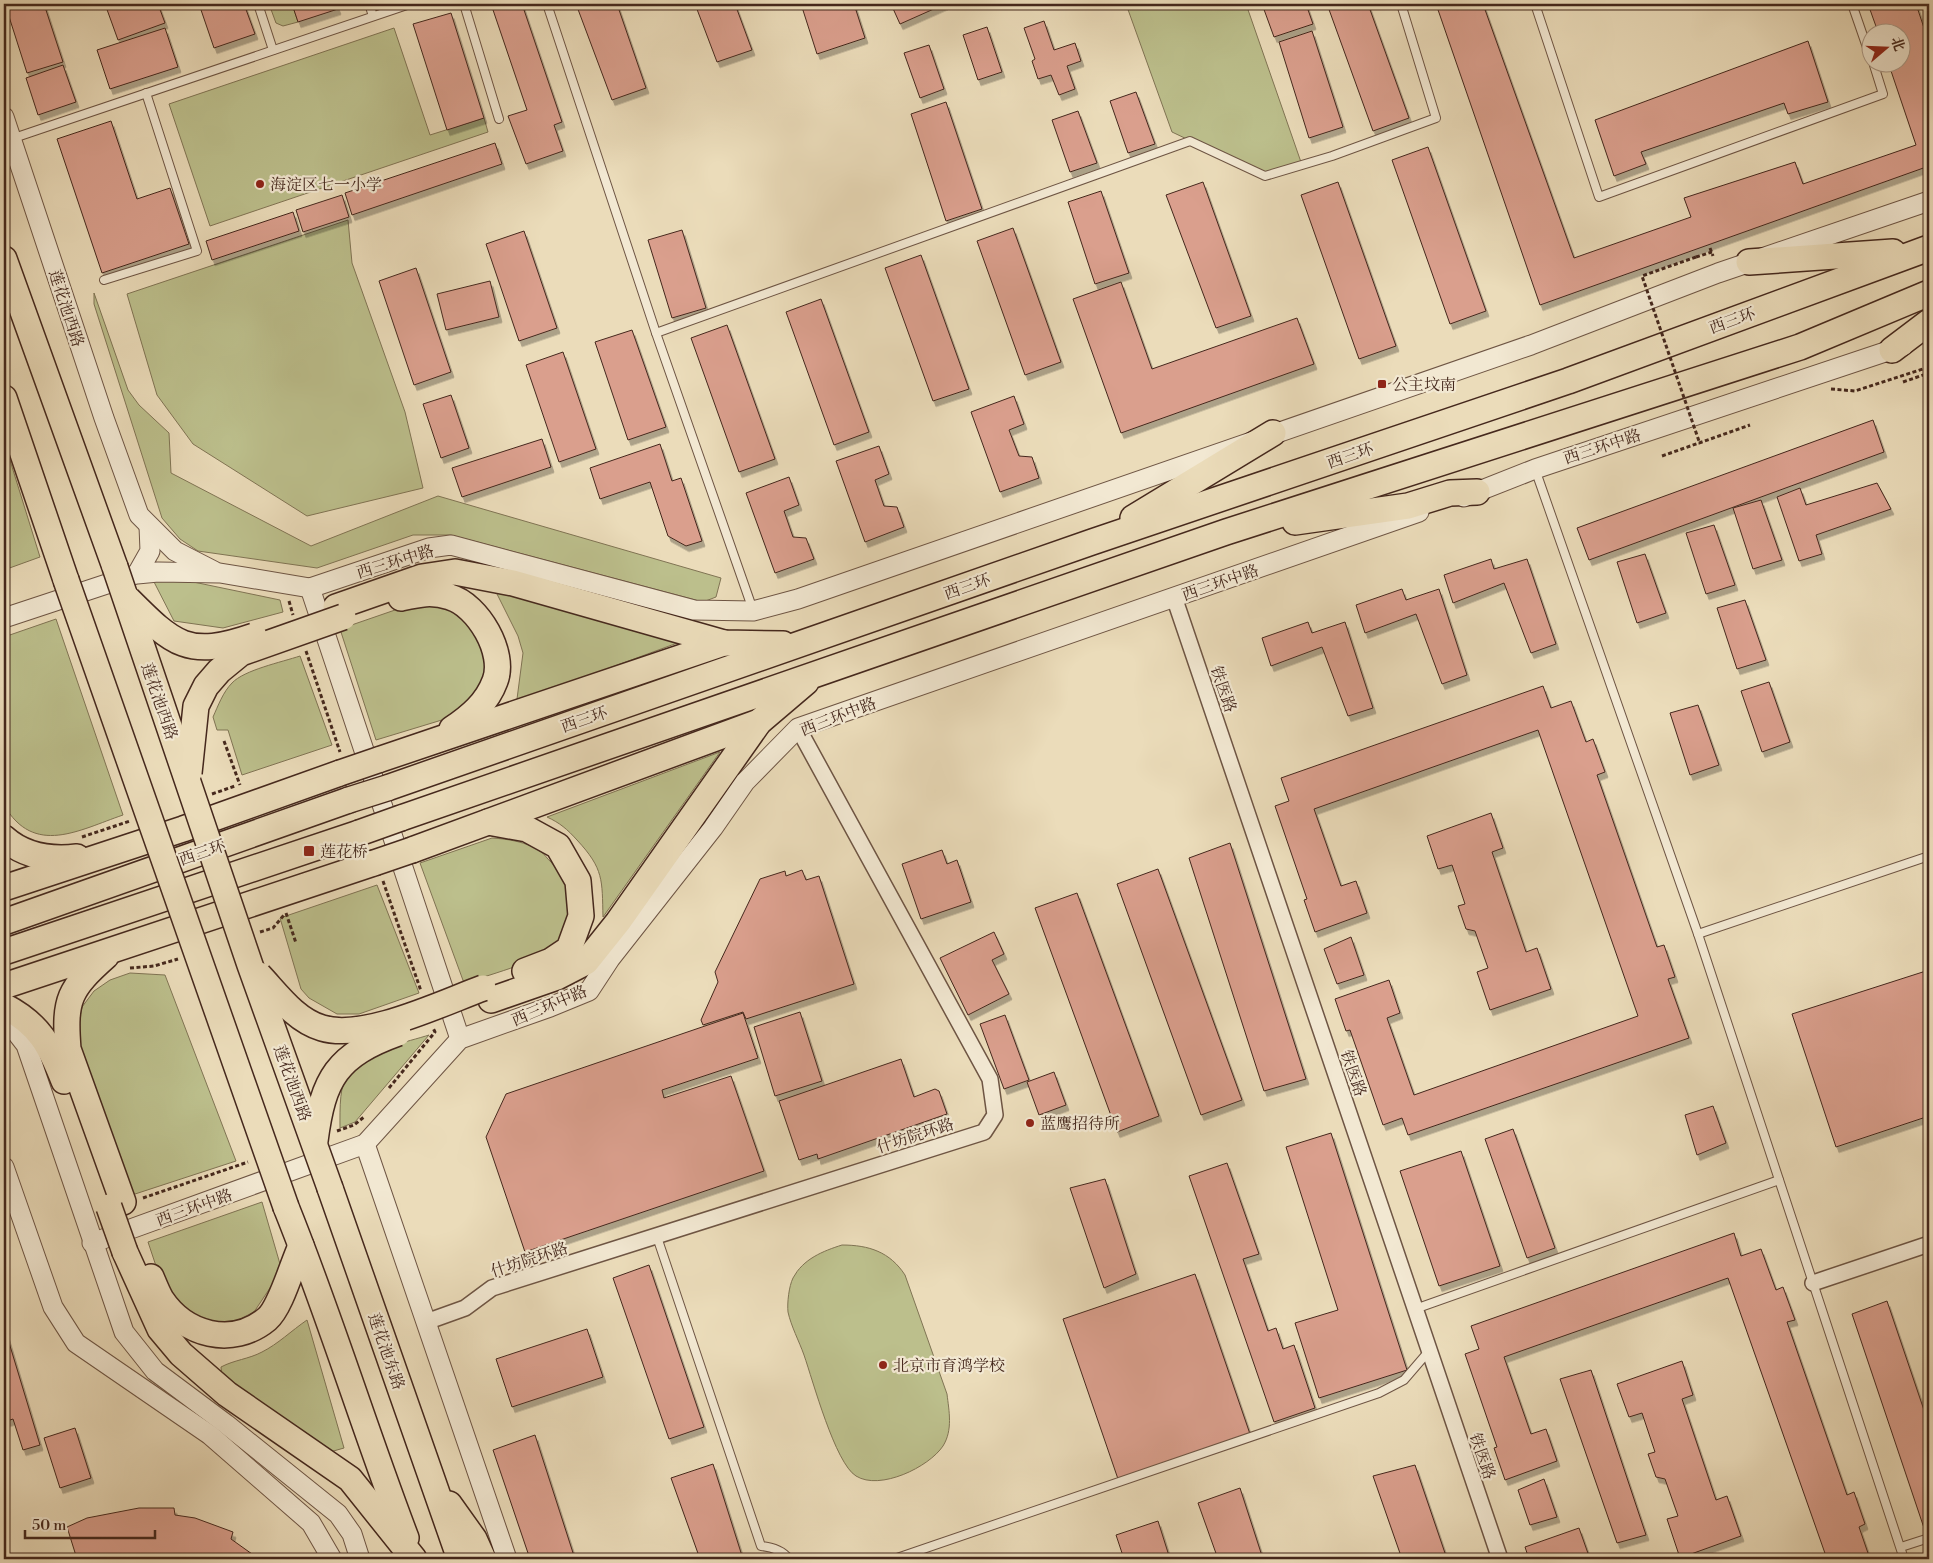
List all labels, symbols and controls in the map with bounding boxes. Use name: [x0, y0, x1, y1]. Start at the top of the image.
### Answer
north arrow: [1860, 22, 1910, 72]
text: 北: [1887, 35, 1908, 54]
place label: 海淀区七一小学: [270, 175, 382, 195]
marker: 海淀区七一小学: [254, 178, 266, 190]
street label: 莲花池西路: [44, 267, 88, 349]
street label: 西三环: [1706, 303, 1758, 339]
place label: 公主坟南: [1392, 375, 1456, 395]
marker: 公主坟南: [1376, 378, 1388, 390]
street label: 西三环中路: [1561, 425, 1643, 469]
street label: 西三环: [1324, 439, 1376, 473]
street label: 西三环中路: [354, 541, 436, 583]
street label: 西三环中路: [1179, 560, 1261, 605]
street label: 西三环: [941, 570, 993, 604]
street label: 莲花池西路: [137, 660, 182, 742]
street label: 铁医路: [1206, 663, 1240, 715]
street label: 西三环中路: [797, 693, 879, 741]
street label: 西三环: [558, 703, 610, 737]
street label: 西三环: [176, 836, 228, 870]
place label: 莲花桥: [320, 842, 368, 862]
marker: 莲花桥: [302, 844, 316, 858]
street label: 西三环中路: [509, 981, 590, 1031]
street label: 莲花池西路: [269, 1042, 315, 1124]
street label: 铁医路: [1336, 1047, 1370, 1099]
street label: 什坊院环路: [874, 1114, 956, 1158]
place label: 蓝鹰招待所: [1040, 1114, 1120, 1134]
marker: 蓝鹰招待所: [1024, 1117, 1036, 1129]
street label: 西三环中路: [153, 1185, 235, 1231]
street label: 什坊院环路: [488, 1238, 570, 1282]
street label: 莲花池东路: [364, 1310, 409, 1392]
place label: 北京市育鸿学校: [893, 1356, 1005, 1376]
marker: 北京市育鸿学校: [877, 1359, 889, 1371]
street label: 铁医路: [1465, 1430, 1499, 1482]
scale bar: [25, 1508, 155, 1540]
text: 50 m: [32, 1516, 66, 1535]

